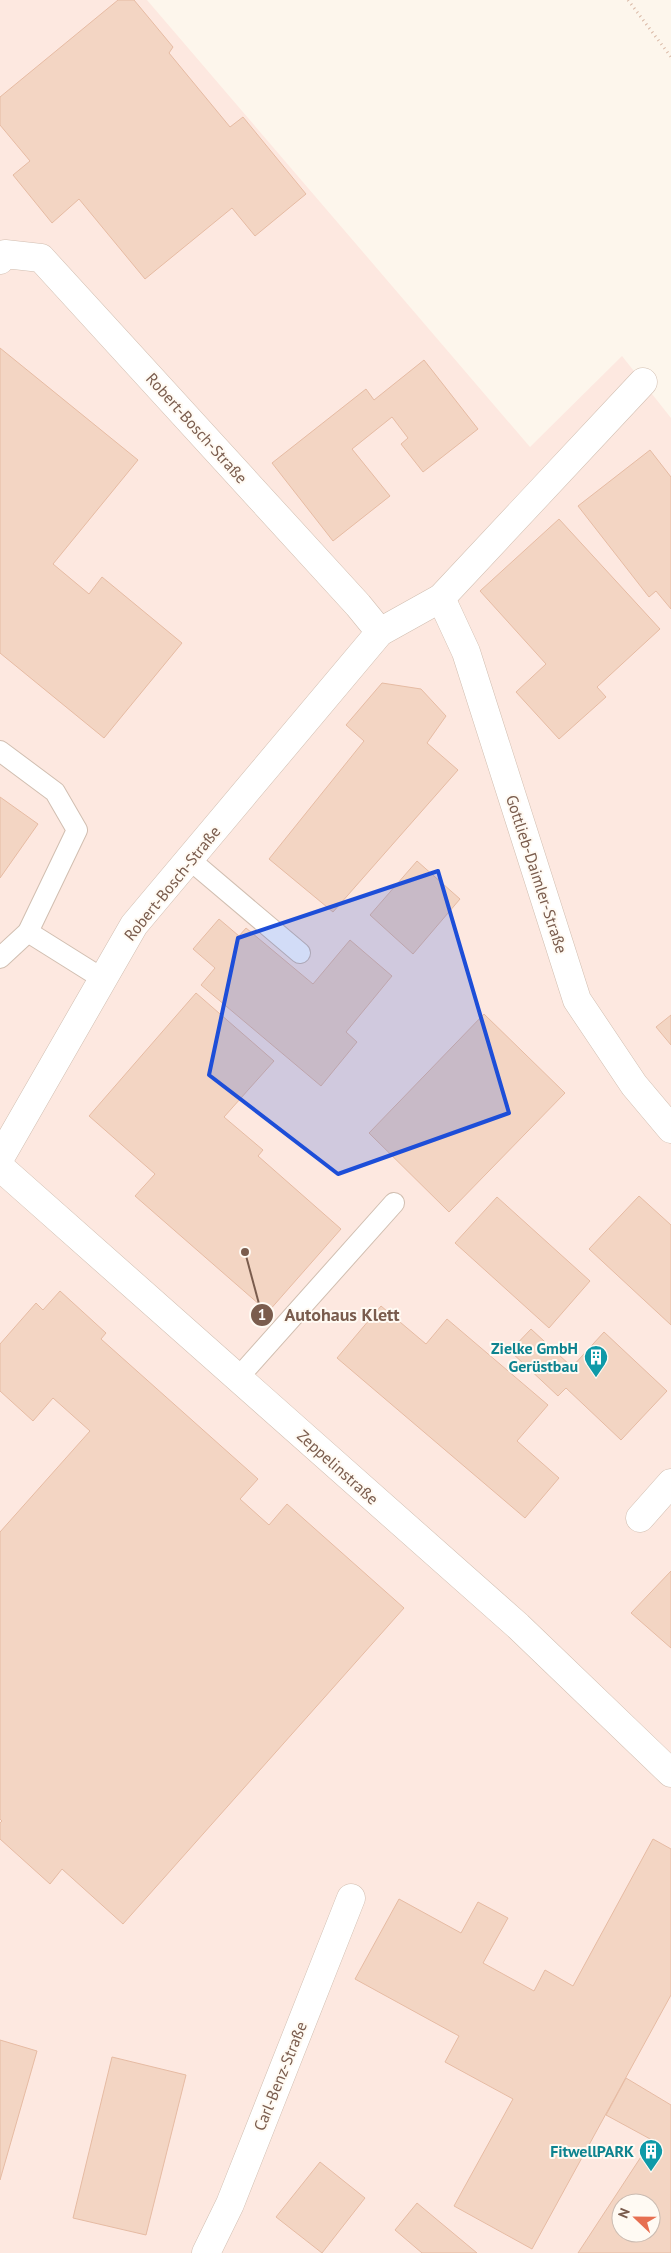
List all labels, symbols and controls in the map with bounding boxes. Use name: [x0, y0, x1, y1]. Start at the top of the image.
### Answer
street label: Robert-Bosch-Straße: [142, 369, 252, 487]
street label: Gottlieb-Daimler-Straße: [502, 792, 572, 956]
street label: Robert-Bosch-Straße: [120, 822, 224, 944]
callout: Autohaus Klett: [250, 1298, 410, 1331]
text: Autohaus Klett: [284, 1303, 400, 1326]
text: 1: [258, 1305, 266, 1324]
place label: Zielke GmbH Gerüstbau: [491, 1338, 578, 1376]
building icon: Zielke GmbH Gerüstbau: [583, 1344, 609, 1378]
street label: Zeppelinstraße: [293, 1425, 383, 1509]
street label: Carl-Benz-Straße: [249, 2018, 311, 2134]
building icon: FitwellPARK: [638, 2138, 664, 2172]
place label: FitwellPARK: [550, 2141, 634, 2161]
north arrow: [611, 2193, 661, 2243]
text: N: [614, 2205, 634, 2221]

